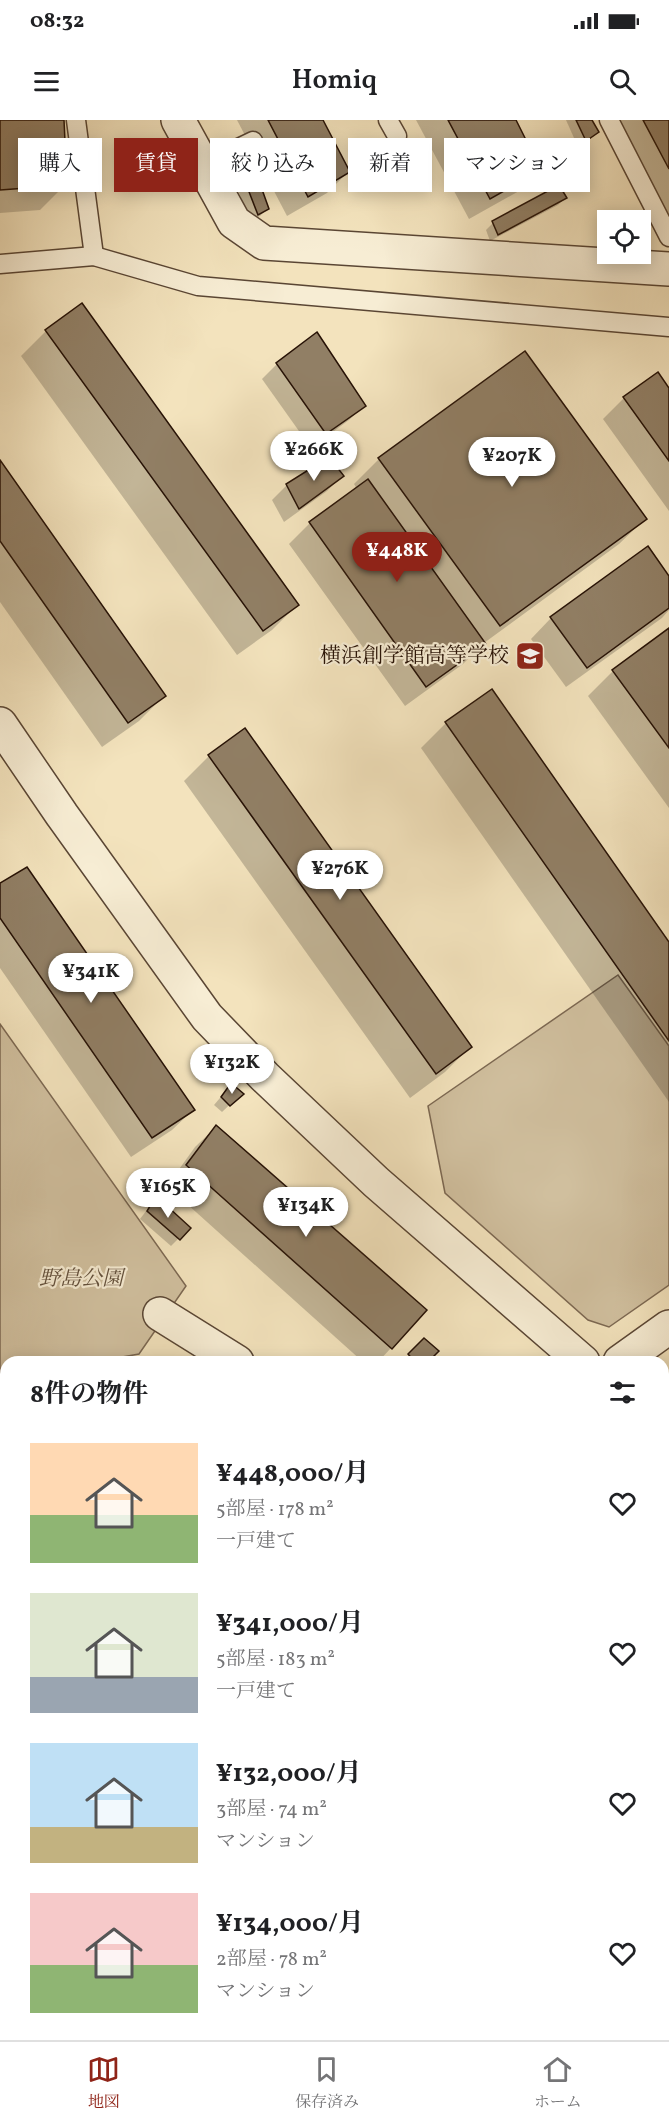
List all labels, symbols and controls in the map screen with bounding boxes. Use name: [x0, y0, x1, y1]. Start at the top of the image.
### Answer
text: 08:32: [30, 6, 84, 37]
text: Homiq: [292, 62, 377, 100]
icon: menu: [30, 65, 63, 98]
icon: search: [606, 65, 639, 98]
chip: 購入: [18, 138, 102, 192]
chip: 賃貸: [114, 138, 198, 192]
chip: 絞り込み: [210, 138, 336, 192]
chip: 新着: [348, 138, 432, 192]
chip: マンション: [444, 138, 590, 192]
map controls: [597, 210, 651, 264]
button: locate: [597, 210, 651, 264]
pin: ¥266K: [272, 431, 356, 482]
text: ¥266K: [284, 436, 344, 464]
pin: ¥207K: [470, 437, 554, 488]
text: ¥207K: [482, 442, 542, 470]
pin: ¥448K: [355, 532, 439, 583]
text: ¥448K: [366, 537, 428, 565]
school or university icon: 横浜創学館高等学校: [514, 640, 546, 672]
place label: 横浜創学館高等学校: [320, 642, 509, 671]
pin: ¥276K: [298, 850, 382, 901]
text: ¥276K: [311, 855, 369, 883]
pin: ¥341K: [49, 953, 133, 1004]
text: ¥341K: [62, 958, 120, 986]
pin: ¥132K: [190, 1044, 274, 1095]
text: ¥132K: [204, 1049, 260, 1077]
pin: ¥165K: [126, 1168, 210, 1219]
text: ¥165K: [140, 1173, 196, 1201]
pin: ¥134K: [264, 1187, 348, 1238]
text: ¥134K: [277, 1192, 335, 1220]
park label: 野島公園: [39, 1265, 126, 1294]
icon: filters: [606, 1376, 639, 1409]
text: 8件の物件: [30, 1377, 148, 1413]
text: ¥448,000/月: [216, 1456, 370, 1492]
icon: home: [78, 1467, 150, 1539]
icon: heart: [606, 1487, 639, 1520]
text: 5部屋 · 178 m²: [216, 1496, 334, 1524]
text: 一戸建て: [216, 1528, 296, 1556]
text: ¥341,000/月: [216, 1606, 364, 1642]
icon: home: [78, 1617, 150, 1689]
icon: heart: [606, 1637, 639, 1670]
text: 5部屋 · 183 m²: [216, 1646, 335, 1674]
text: 一戸建て: [216, 1678, 296, 1706]
text: ¥132,000/月: [216, 1756, 362, 1792]
icon: home: [78, 1767, 150, 1839]
icon: heart: [606, 1787, 639, 1820]
text: 3部屋 · 74 m²: [216, 1796, 327, 1824]
text: マンション: [216, 1828, 315, 1856]
text: ¥134,000/月: [216, 1906, 364, 1942]
icon: home: [78, 1917, 150, 1989]
icon: heart: [606, 1937, 639, 1970]
text: 2部屋 · 78 m²: [216, 1946, 327, 1974]
text: マンション: [216, 1978, 315, 2006]
tab: 地図: [87, 2053, 120, 2114]
tab: 保存済み: [295, 2053, 359, 2114]
tab: ホーム: [534, 2053, 582, 2114]

